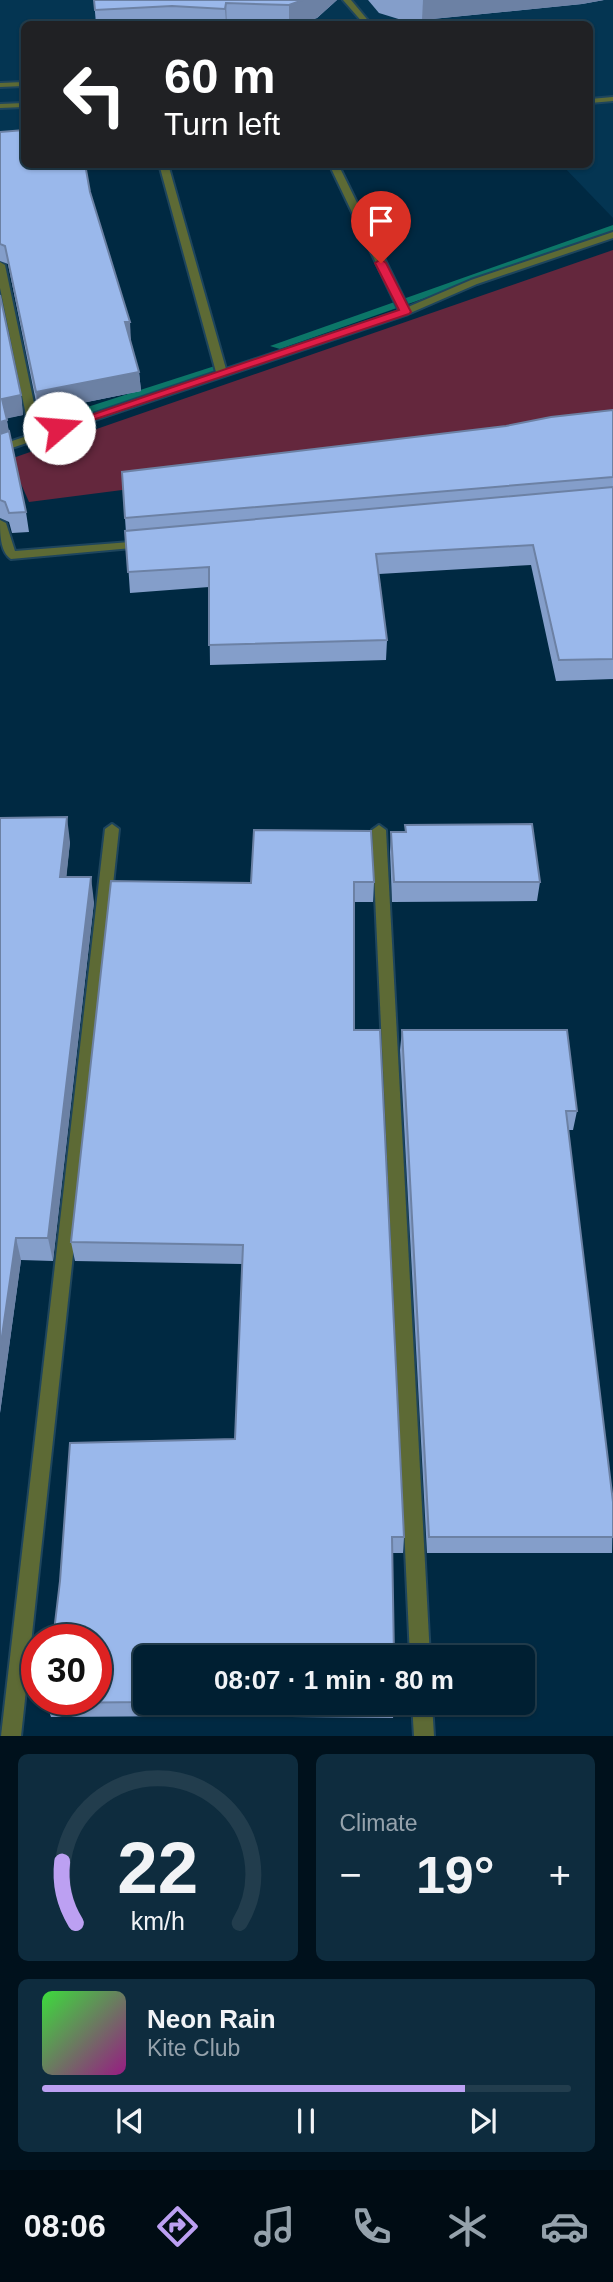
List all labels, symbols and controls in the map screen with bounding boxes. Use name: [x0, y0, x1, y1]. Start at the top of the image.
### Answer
icon: left: [49, 49, 140, 140]
text: 60 m: [164, 49, 276, 103]
text: Turn left: [164, 106, 280, 142]
pin: [351, 191, 411, 263]
icon: arrive: [362, 202, 400, 240]
position arrow: [22, 391, 96, 465]
speed limit sign: 30: [21, 1624, 112, 1715]
text: 08:07 · 1 min · 80 m: [214, 1665, 454, 1695]
text: Climate: [340, 1810, 417, 1836]
text: 22: [117, 1828, 198, 1909]
text: 19°: [416, 1846, 495, 1904]
text: −: [340, 1854, 362, 1896]
text: +: [549, 1854, 571, 1896]
text: km/h: [131, 1907, 185, 1935]
text: Neon Rain: [147, 2004, 276, 2034]
text: Kite Club: [147, 2035, 240, 2061]
icon: previous: [111, 2102, 149, 2140]
icon: pause: [287, 2102, 325, 2140]
icon: next: [464, 2102, 502, 2140]
icon: directions: [153, 2202, 202, 2251]
icon: music: [250, 2202, 299, 2251]
icon: phone: [347, 2202, 396, 2251]
icon: climate: [443, 2202, 492, 2251]
icon: car: [540, 2202, 589, 2251]
text: 08:06: [24, 2208, 106, 2244]

